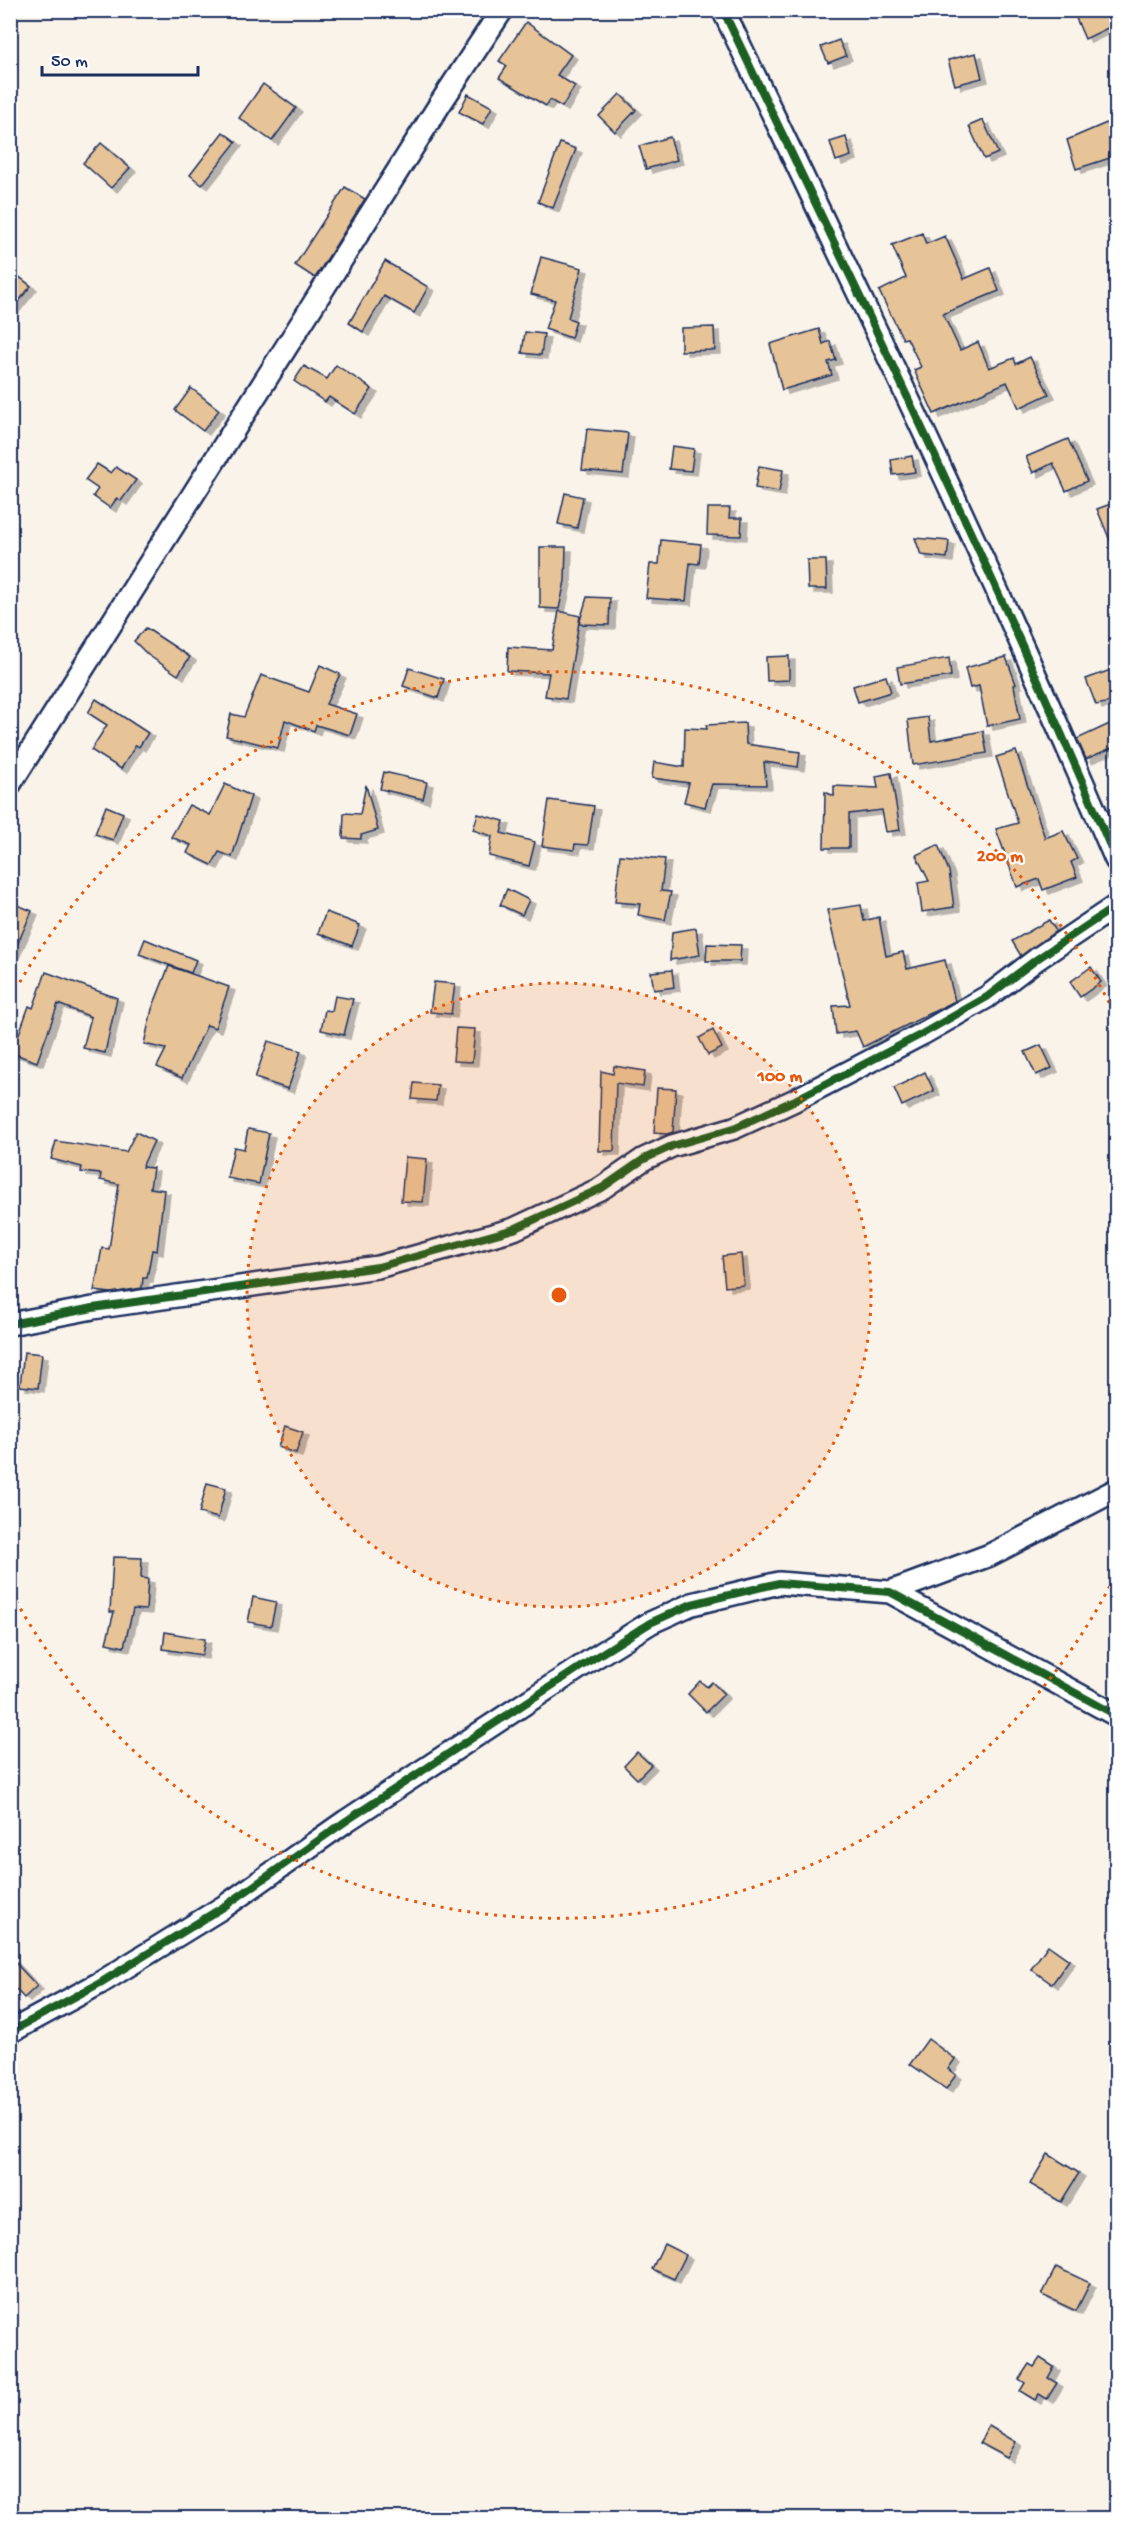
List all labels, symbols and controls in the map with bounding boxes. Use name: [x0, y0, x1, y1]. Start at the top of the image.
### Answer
scale bar: [42, 39, 198, 77]
text: 50 m: [51, 52, 88, 73]
text: 200 m: [977, 847, 1023, 868]
text: 100 m: [757, 1067, 803, 1088]
centre of rings: [549, 1285, 569, 1305]

